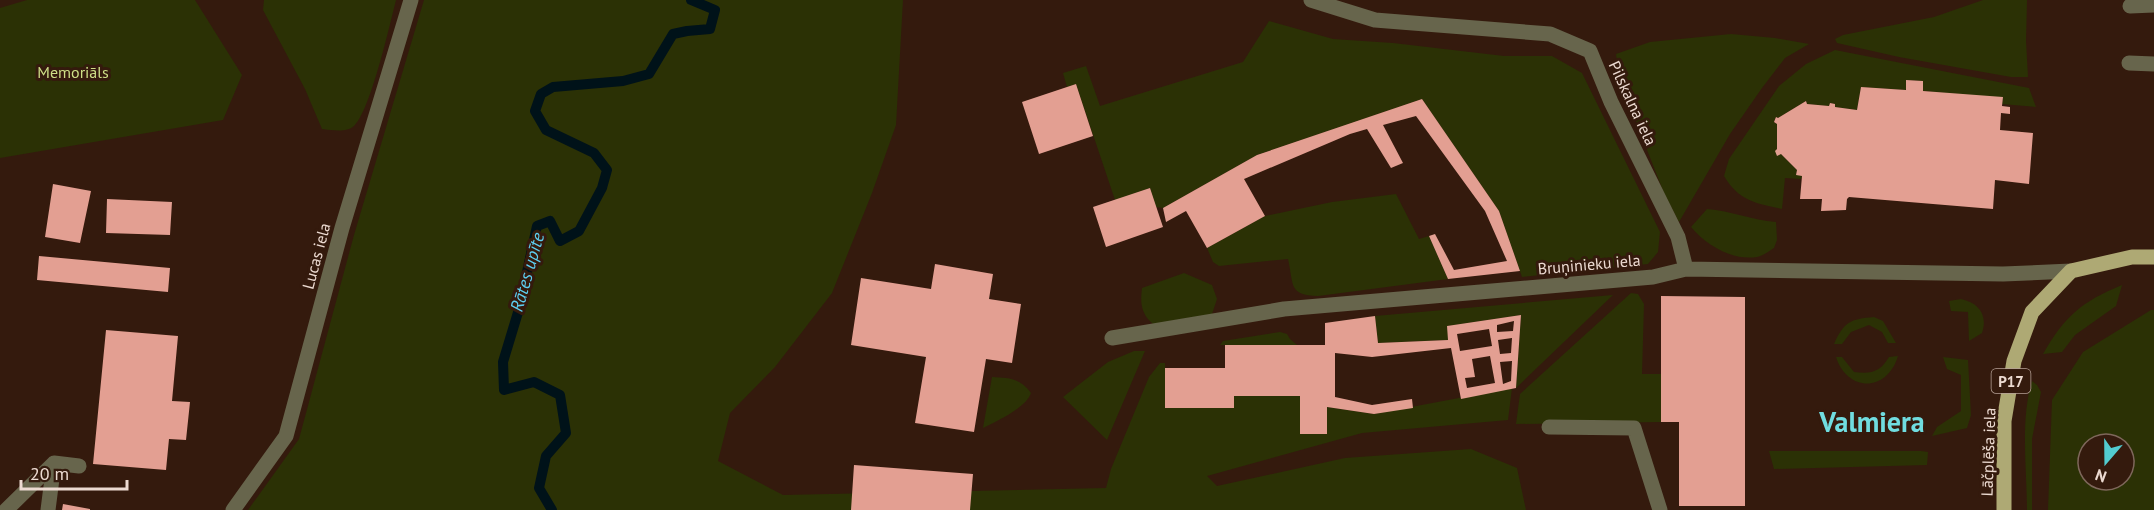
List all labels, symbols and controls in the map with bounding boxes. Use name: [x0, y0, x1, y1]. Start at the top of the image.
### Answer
street label: Pilskalna iela: [1605, 58, 1661, 148]
park label: Memoriāls: [37, 62, 109, 82]
street label: Lucas iela: [298, 221, 334, 291]
water label: Rātes upīte: [505, 229, 549, 314]
street label: Bruņinieku iela: [1537, 250, 1641, 278]
road number: P17: [1992, 369, 2030, 393]
district label: Valmiera: [1818, 403, 1925, 440]
street label: Lāčplēša iela: [1976, 407, 2000, 497]
north arrow: [2076, 432, 2136, 492]
scale bar: [21, 453, 128, 491]
text: 20 m: [30, 462, 69, 485]
text: N: [2093, 465, 2109, 487]

